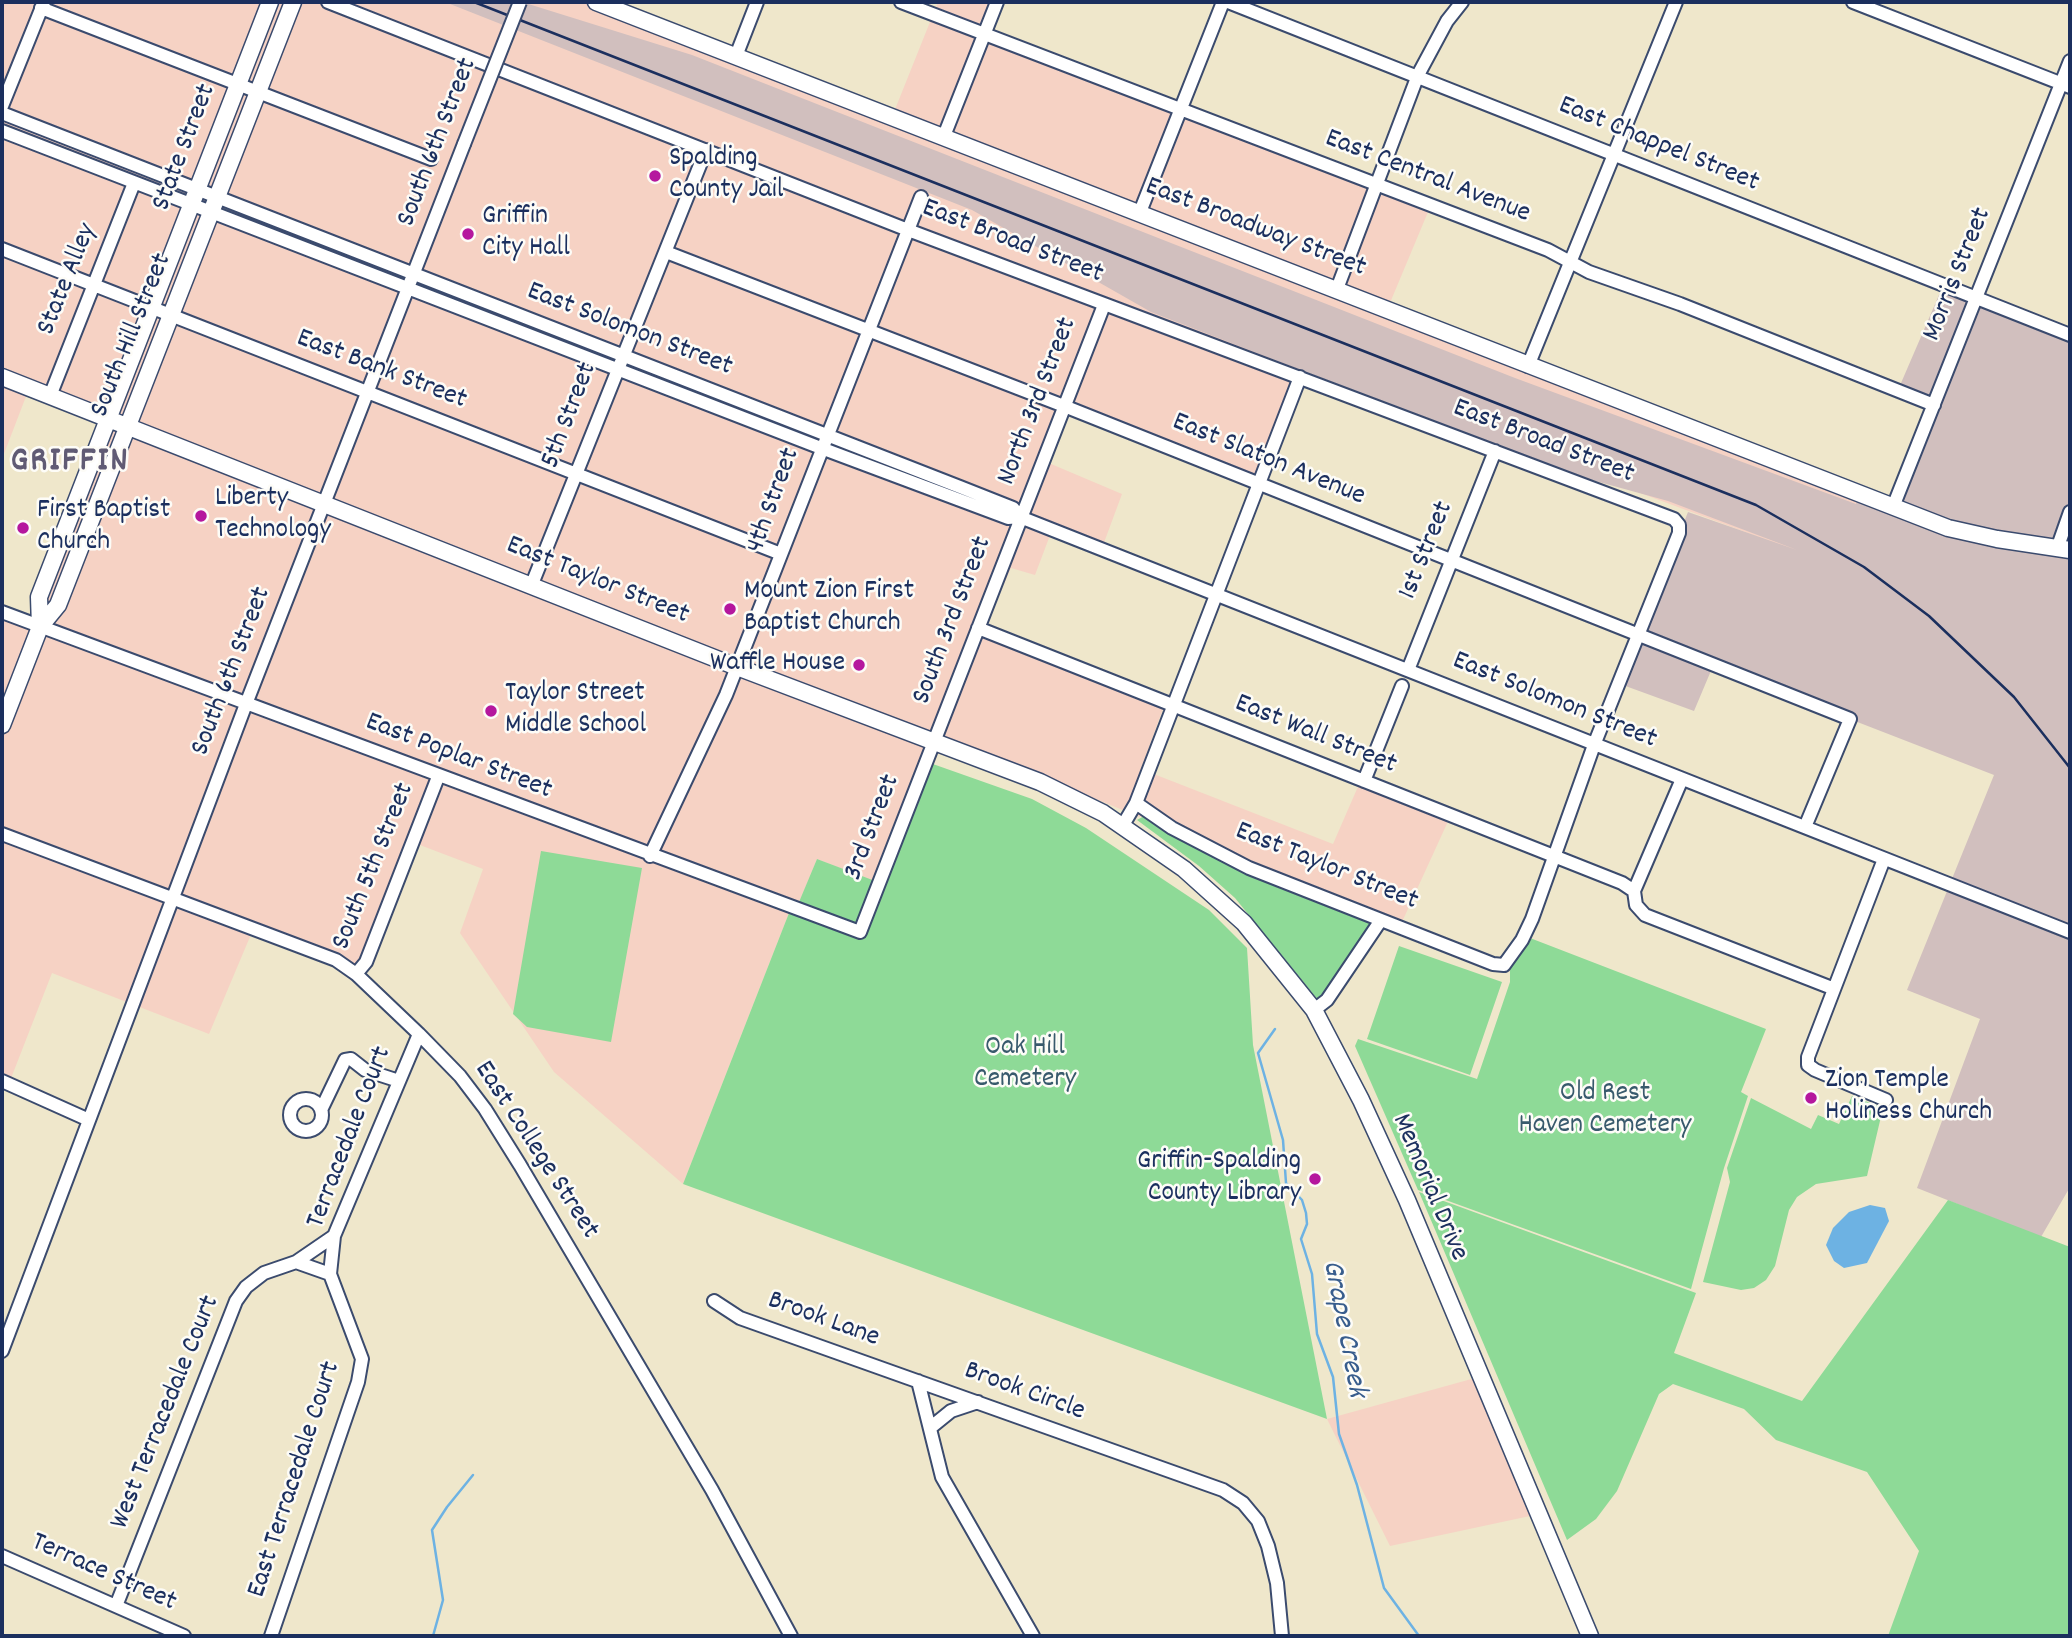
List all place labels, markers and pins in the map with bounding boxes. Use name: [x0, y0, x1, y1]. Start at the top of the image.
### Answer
place label: Spalding County Jail: [669, 143, 783, 209]
marker: Spalding County Jail: [647, 168, 663, 184]
place label: Griffin City Hall: [482, 201, 570, 267]
marker: Griffin City Hall: [460, 226, 476, 242]
place label: Liberty Technology: [215, 483, 331, 549]
place label: First Baptist Church: [37, 495, 170, 561]
marker: Liberty Technology: [193, 508, 209, 524]
marker: First Baptist Church: [15, 520, 31, 536]
place label: Mount Zion First Baptist Church: [744, 576, 914, 642]
marker: Mount Zion First Baptist Church: [722, 601, 738, 617]
place label: Waffle House: [710, 648, 845, 682]
marker: Waffle House: [851, 657, 867, 673]
place label: Taylor Street Middle School: [505, 678, 646, 744]
marker: Taylor Street Middle School: [483, 703, 499, 719]
place label: Zion Temple Holiness Church: [1825, 1065, 1992, 1131]
marker: Zion Temple Holiness Church: [1803, 1090, 1819, 1106]
place label: Griffin-Spalding County Library: [1137, 1146, 1301, 1212]
marker: Griffin-Spalding County Library: [1307, 1171, 1323, 1187]

